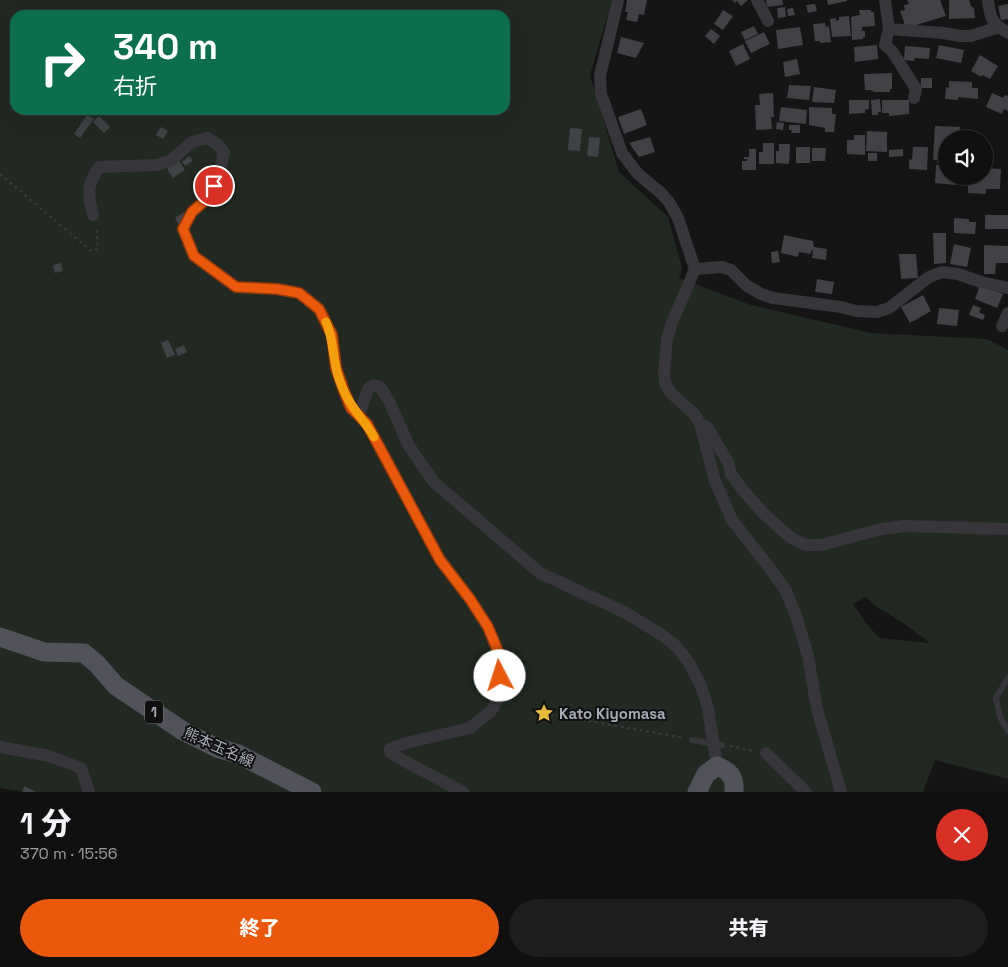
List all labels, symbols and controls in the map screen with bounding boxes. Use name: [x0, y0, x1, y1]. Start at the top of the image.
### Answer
text: 340 m: [113, 25, 218, 69]
icon: right: [30, 30, 95, 95]
text: 右折: [113, 72, 157, 100]
map controls: [938, 130, 993, 185]
button: sound: [938, 130, 993, 185]
pin: [193, 165, 235, 207]
icon: arrive: [200, 172, 228, 200]
position arrow: [473, 649, 525, 701]
road number: 1: [145, 700, 163, 724]
place icon: Kato Kiyomasa: [533, 702, 555, 724]
place label: Kato Kiyomasa: [559, 704, 666, 723]
street label: 熊本玉名線: [181, 723, 257, 771]
text: 1 分: [20, 804, 71, 843]
button: close: [936, 809, 988, 861]
text: 370 m · 15:56: [20, 843, 118, 864]
button: 終了: [20, 899, 499, 957]
button: 共有: [509, 899, 988, 957]

